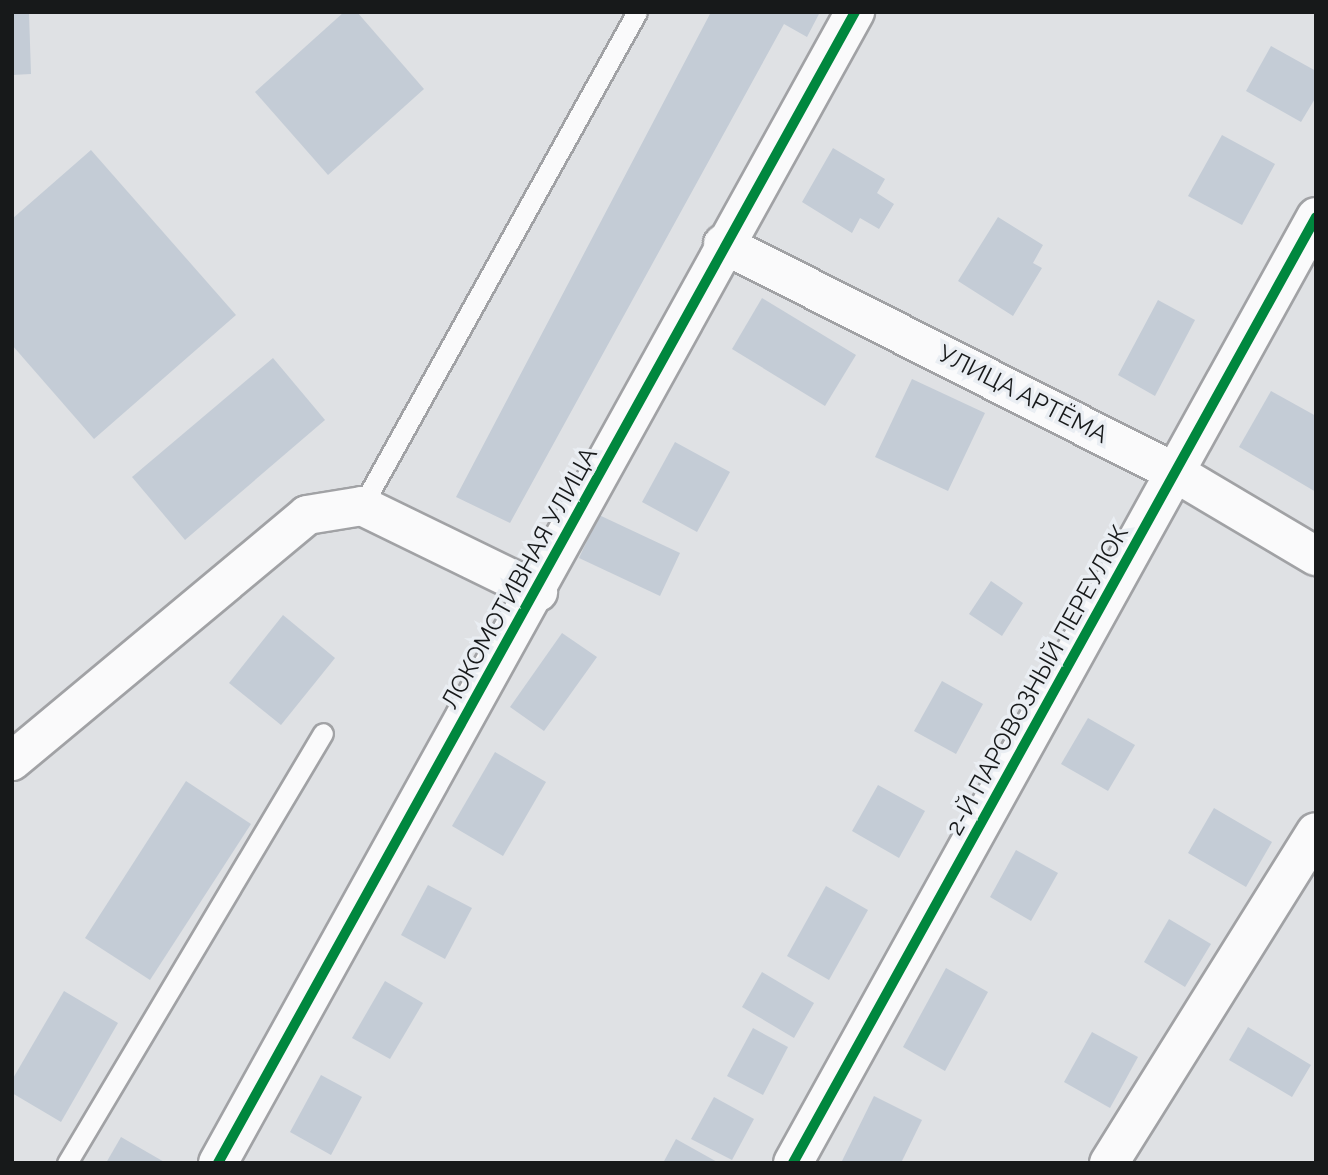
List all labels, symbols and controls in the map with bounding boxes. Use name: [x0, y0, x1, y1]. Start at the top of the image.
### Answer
street label: УЛИЦА АРТЁМА: [933, 338, 1113, 450]
street label: ЛОКОМОТИВНАЯ УЛИЦА: [435, 442, 603, 714]
street label: 2-Й ПАРОВОЗНЫЙ ПЕРЕУЛОК: [940, 520, 1134, 840]

